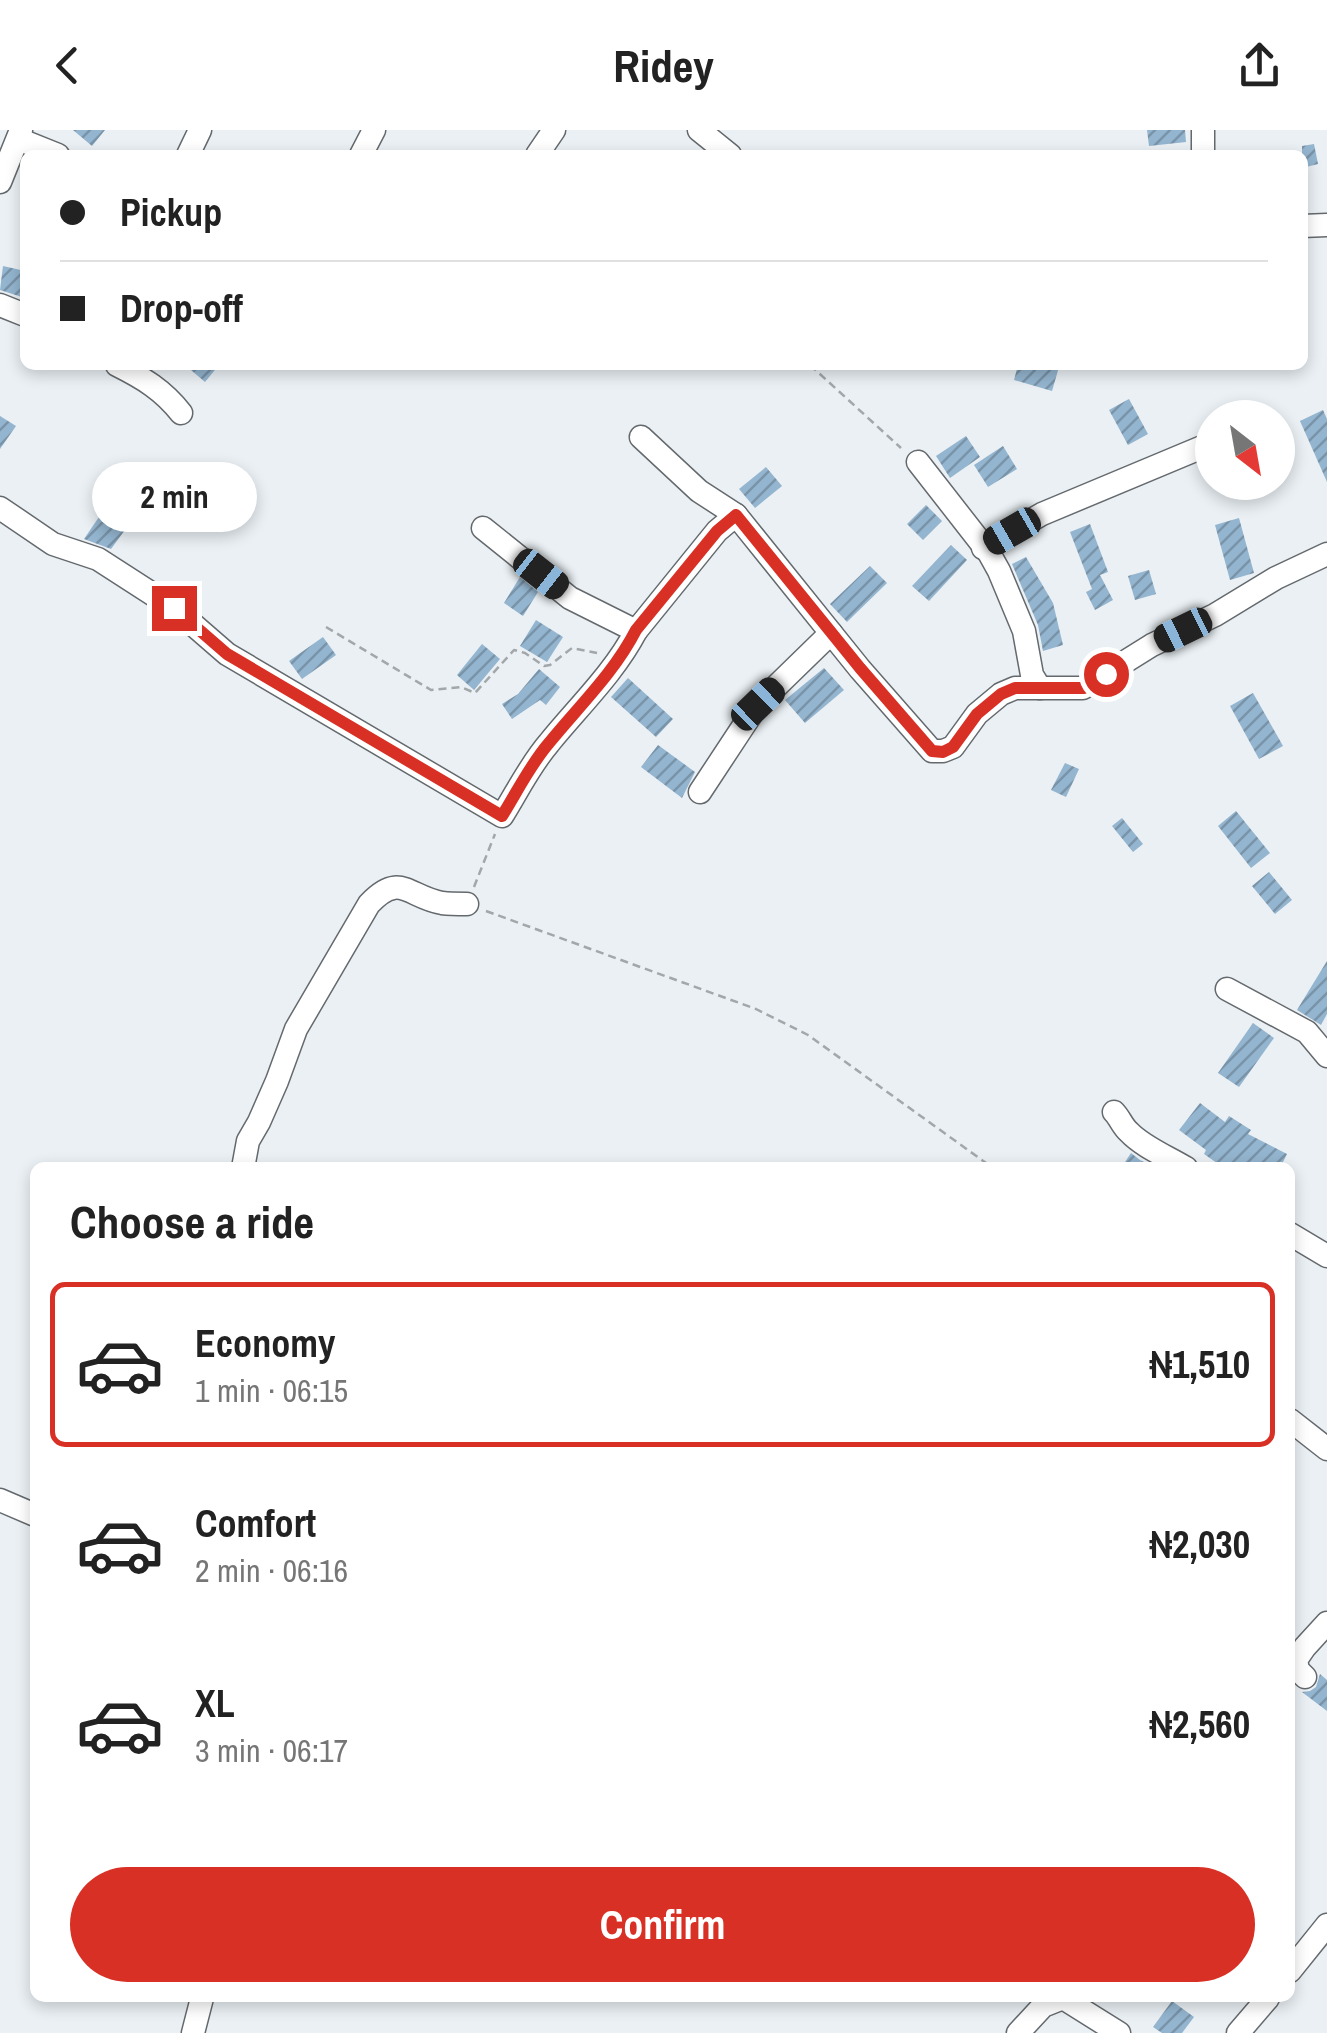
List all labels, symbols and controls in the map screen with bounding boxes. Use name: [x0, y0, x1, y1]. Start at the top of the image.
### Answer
text: Ridey: [613, 35, 714, 96]
icon: back: [40, 38, 95, 93]
icon: share: [1232, 38, 1287, 93]
text: Pickup: [120, 187, 222, 238]
text: Drop-off: [120, 283, 243, 334]
north arrow: [1195, 400, 1295, 500]
map controls: [1195, 400, 1295, 500]
callout: 2 min: [91, 463, 256, 533]
text: 2 min: [140, 475, 209, 518]
car: [979, 503, 1045, 559]
car: [508, 544, 574, 604]
route end: [152, 586, 197, 631]
car: [1149, 603, 1217, 657]
route start: [1084, 652, 1129, 697]
car: [726, 672, 790, 736]
text: Choose a ride: [70, 1191, 314, 1252]
text: Economy: [195, 1318, 335, 1369]
icon: car: [75, 1320, 165, 1410]
text: ₦1,510: [1150, 1339, 1250, 1390]
text: 1 min · 06:15: [195, 1369, 348, 1412]
text: Comfort: [195, 1498, 316, 1549]
icon: car: [75, 1500, 165, 1590]
text: ₦2,030: [1150, 1519, 1250, 1570]
text: 2 min · 06:16: [195, 1549, 348, 1592]
text: XL: [195, 1678, 235, 1729]
icon: car: [75, 1680, 165, 1770]
text: ₦2,560: [1150, 1699, 1250, 1750]
text: 3 min · 06:17: [195, 1729, 348, 1772]
button: Confirm: [70, 1867, 1255, 1982]

